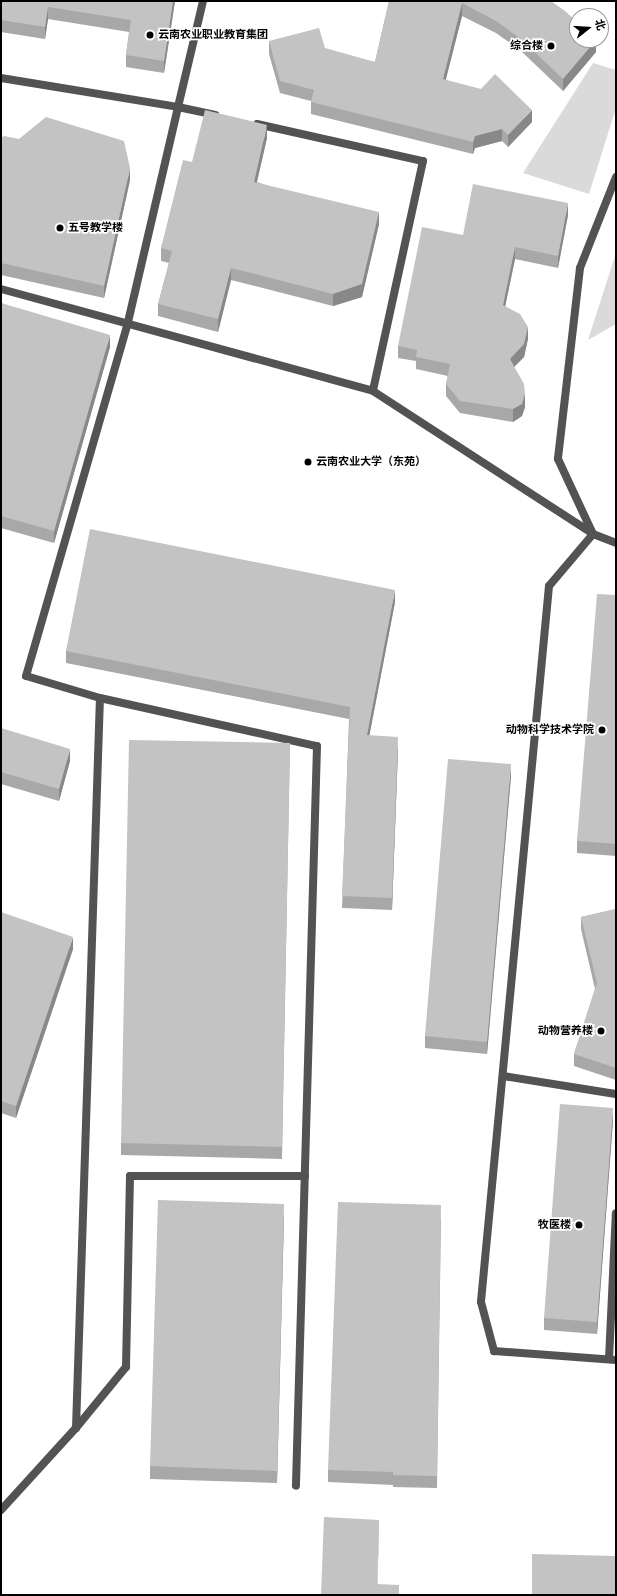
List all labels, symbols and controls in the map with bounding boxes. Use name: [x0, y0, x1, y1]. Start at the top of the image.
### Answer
north arrow: [569, 8, 609, 48]
text: 北: [592, 17, 608, 32]
place label: 云南农业职业教育集团: [158, 28, 268, 42]
marker: 云南农业职业教育集团: [145, 30, 155, 40]
place label: 综合楼: [510, 39, 543, 53]
marker: 综合楼: [546, 41, 556, 51]
place label: 五号教学楼: [68, 221, 123, 235]
marker: 五号教学楼: [55, 223, 65, 233]
place label: 云南农业大学（东苑）: [316, 455, 426, 469]
marker: 云南农业大学（东苑）: [303, 457, 313, 467]
place label: 动物科学技术学院: [506, 723, 594, 737]
marker: 动物科学技术学院: [597, 725, 607, 735]
place label: 动物营养楼: [538, 1024, 593, 1038]
marker: 动物营养楼: [596, 1026, 606, 1036]
place label: 牧医楼: [538, 1218, 571, 1232]
marker: 牧医楼: [574, 1220, 584, 1230]

